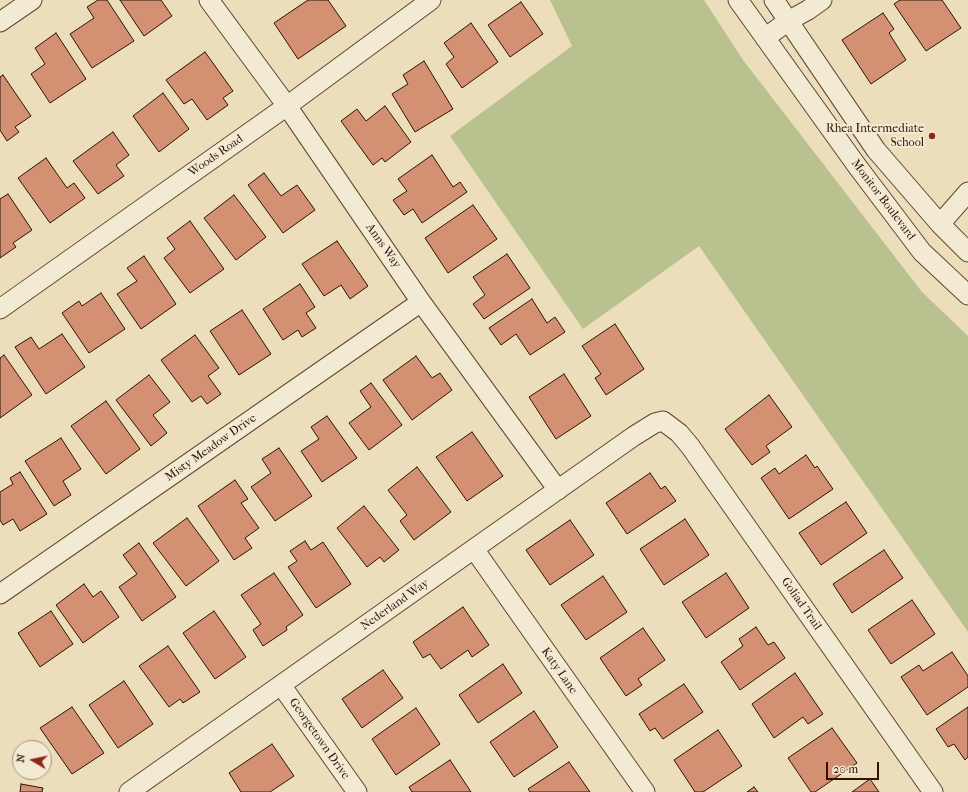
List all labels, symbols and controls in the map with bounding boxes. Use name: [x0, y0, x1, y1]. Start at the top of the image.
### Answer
place label: Rhea Intermediate School: [826, 122, 924, 150]
marker: Rhea Intermediate School: [927, 131, 937, 141]
street label: Woods Road: [186, 132, 246, 180]
street label: Monitor Boulevard: [848, 157, 918, 243]
street label: Anns Way: [362, 221, 404, 271]
street label: Misty Meadow Drive: [163, 411, 259, 485]
street label: Goliad Trail: [778, 575, 824, 633]
street label: Nederland Way: [358, 576, 432, 634]
street label: Katy Lane: [538, 645, 580, 697]
street label: Georgetown Drive: [286, 696, 352, 782]
north arrow: [12, 740, 52, 780]
text: N: [14, 753, 28, 763]
scale bar: [828, 754, 881, 780]
text: 20 m: [833, 762, 858, 776]

